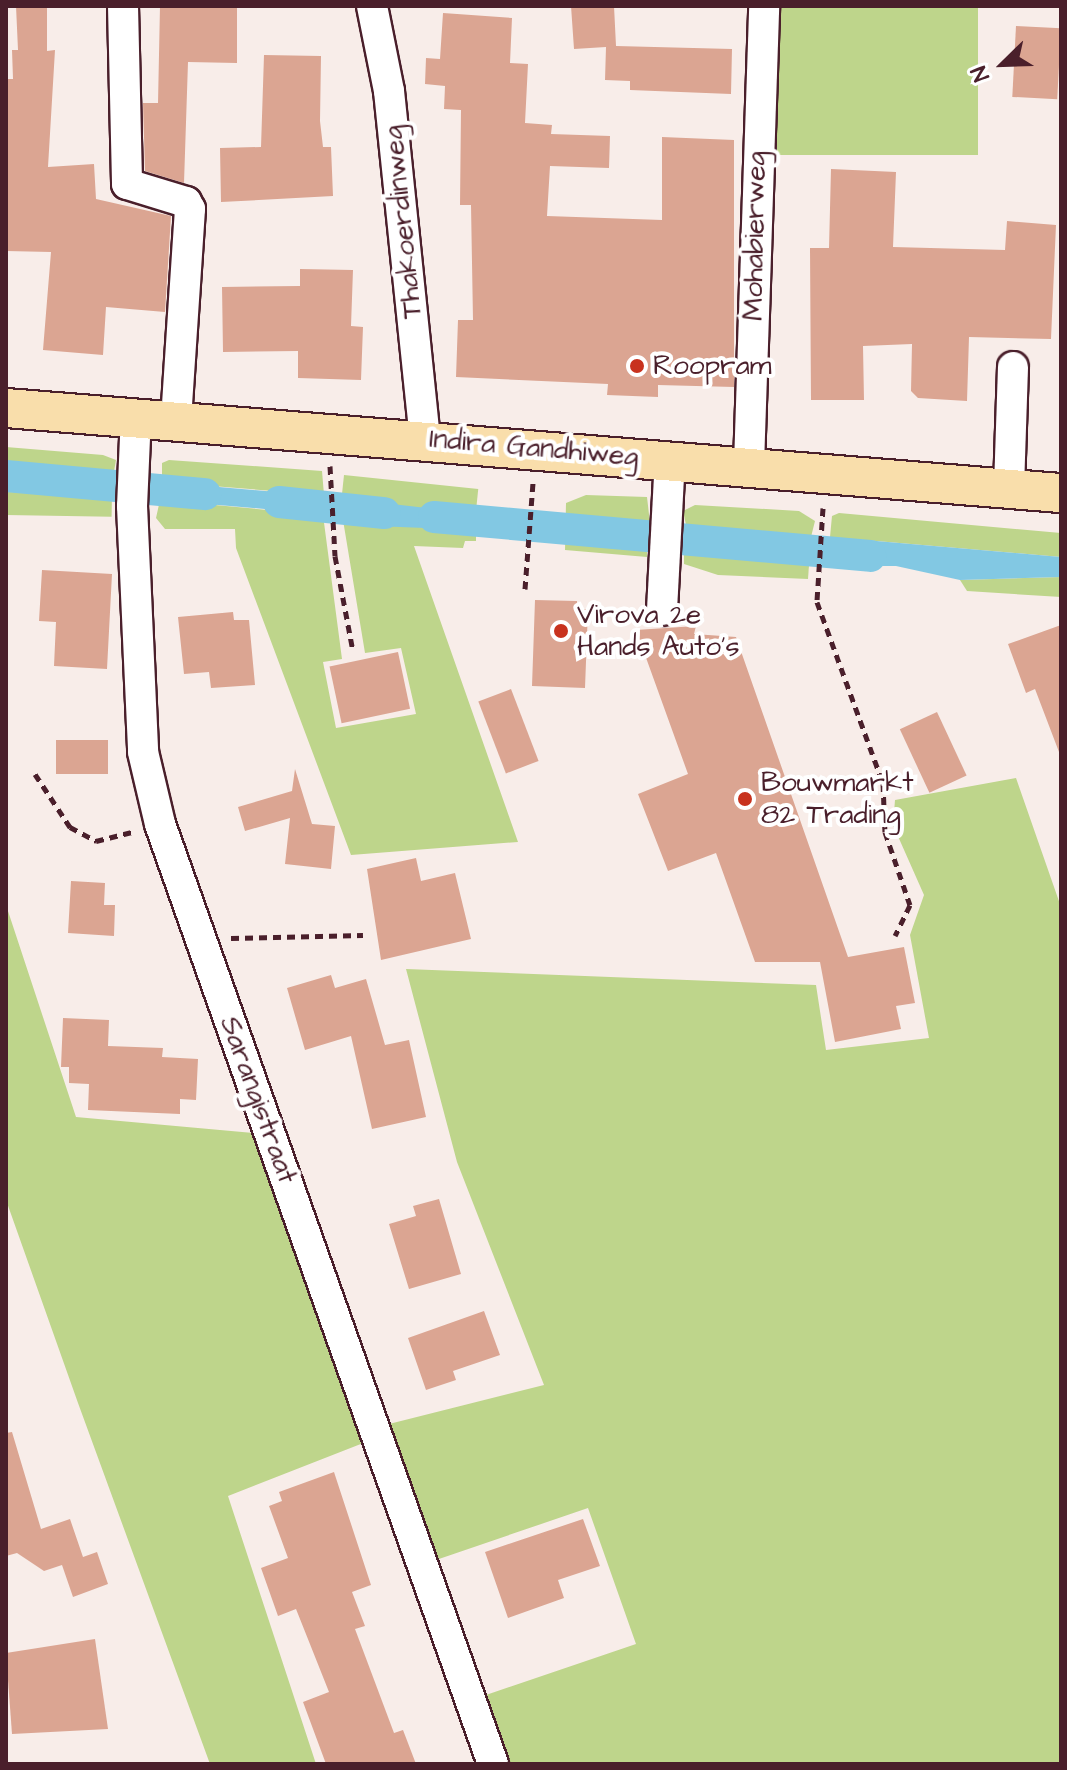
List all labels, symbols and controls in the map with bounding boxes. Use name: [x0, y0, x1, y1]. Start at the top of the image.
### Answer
north arrow: [963, 24, 1043, 104]
text: N: [963, 61, 997, 86]
street label: Thakoerdinweg: [376, 124, 430, 320]
street label: Mohabierweg: [737, 151, 773, 321]
place label: Roopram: [653, 349, 772, 383]
marker: Roopram: [628, 357, 646, 375]
street label: Indira Gandhiweg: [428, 422, 640, 474]
place label: Virova 2e Hands Auto's: [577, 598, 740, 664]
marker: Virova 2e Hands Auto's: [552, 622, 570, 640]
place label: Bouwmarkt 82 Trading: [761, 766, 914, 832]
marker: Bouwmarkt 82 Trading: [736, 790, 754, 808]
street label: Sarangistraat: [212, 1012, 304, 1188]

